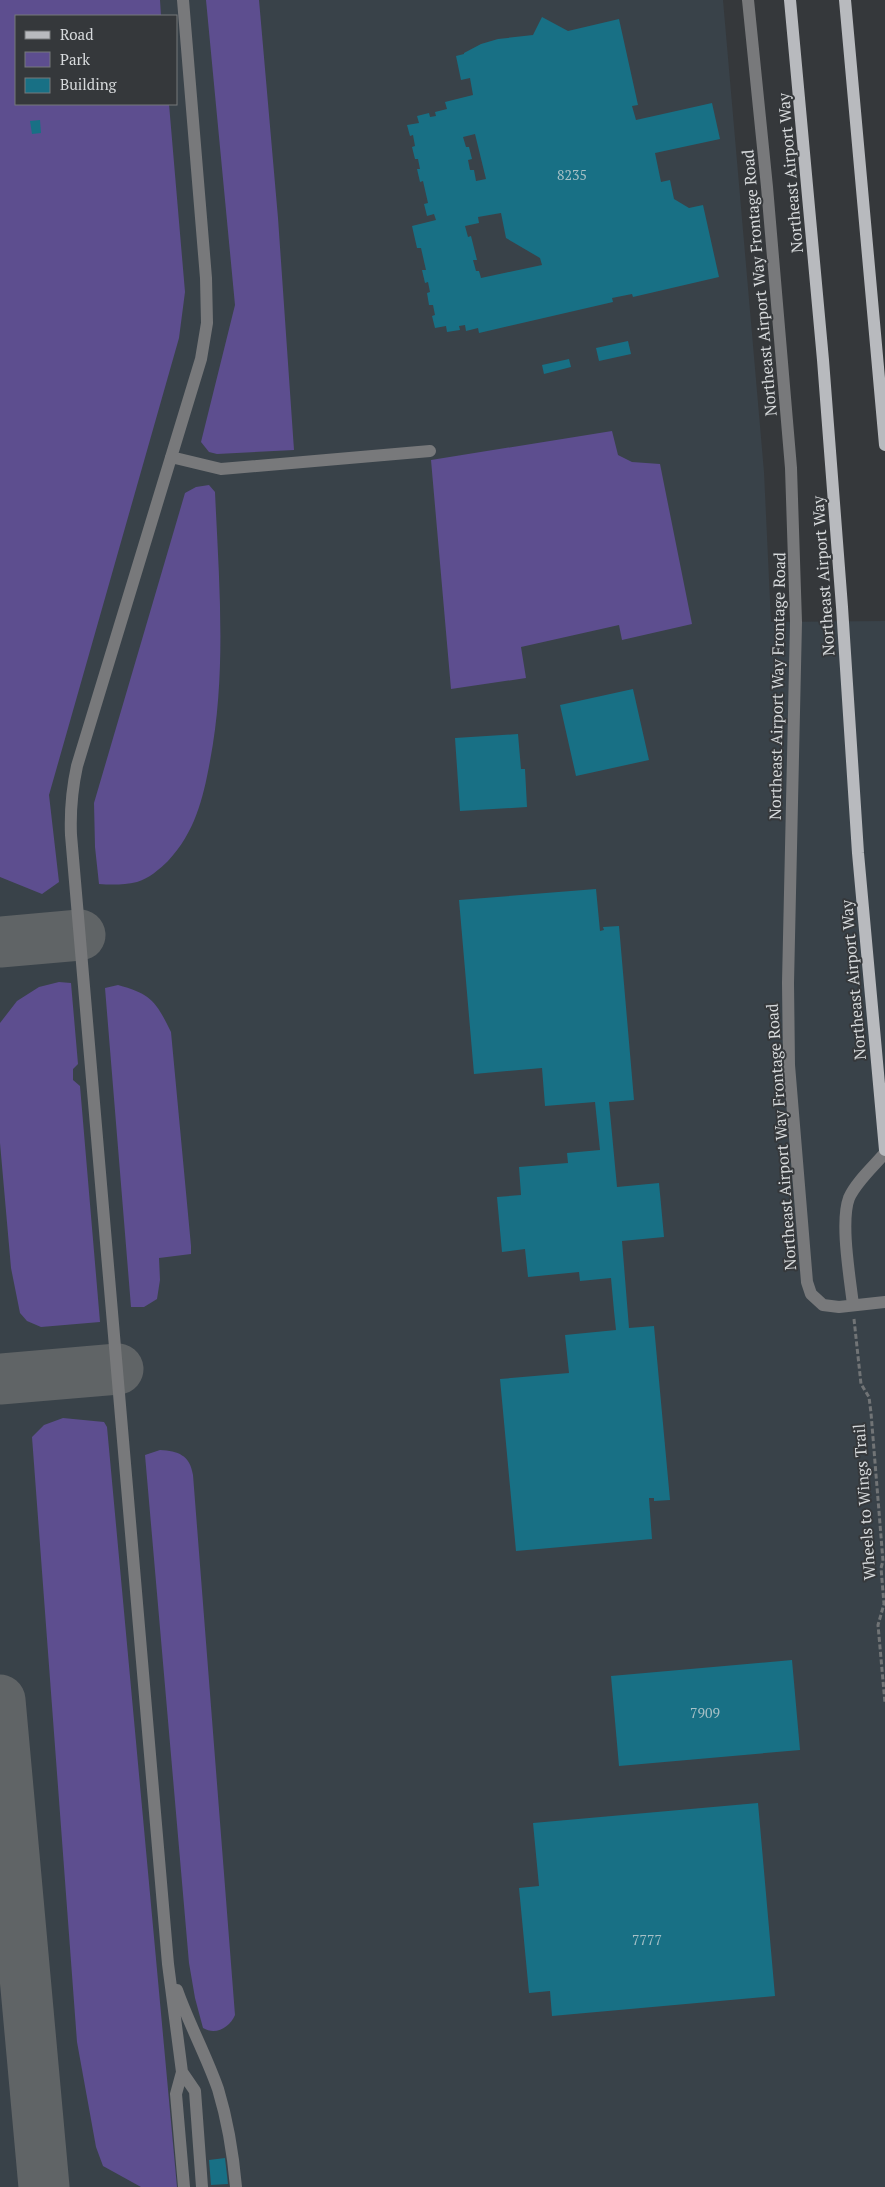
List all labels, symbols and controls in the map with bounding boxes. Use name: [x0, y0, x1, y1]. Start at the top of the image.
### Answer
legend: [15, 15, 178, 105]
text: Road: [60, 24, 93, 44]
text: Park: [60, 49, 90, 69]
text: Building: [60, 74, 118, 94]
street label: Northeast Airport Way: [772, 91, 808, 254]
street label: Northeast Airport Way Frontage Road: [736, 149, 782, 417]
house number: 8235: [557, 165, 587, 184]
street label: Northeast Airport Way: [806, 494, 840, 657]
street label: Northeast Airport Way Frontage Road: [764, 552, 790, 820]
street label: Northeast Airport Way: [835, 898, 871, 1061]
street label: Northeast Airport Way Frontage Road: [761, 1003, 801, 1271]
street label: Wheels to Wings Trail: [848, 1423, 880, 1581]
house number: 7909: [690, 1703, 720, 1722]
house number: 7777: [632, 1930, 662, 1949]

